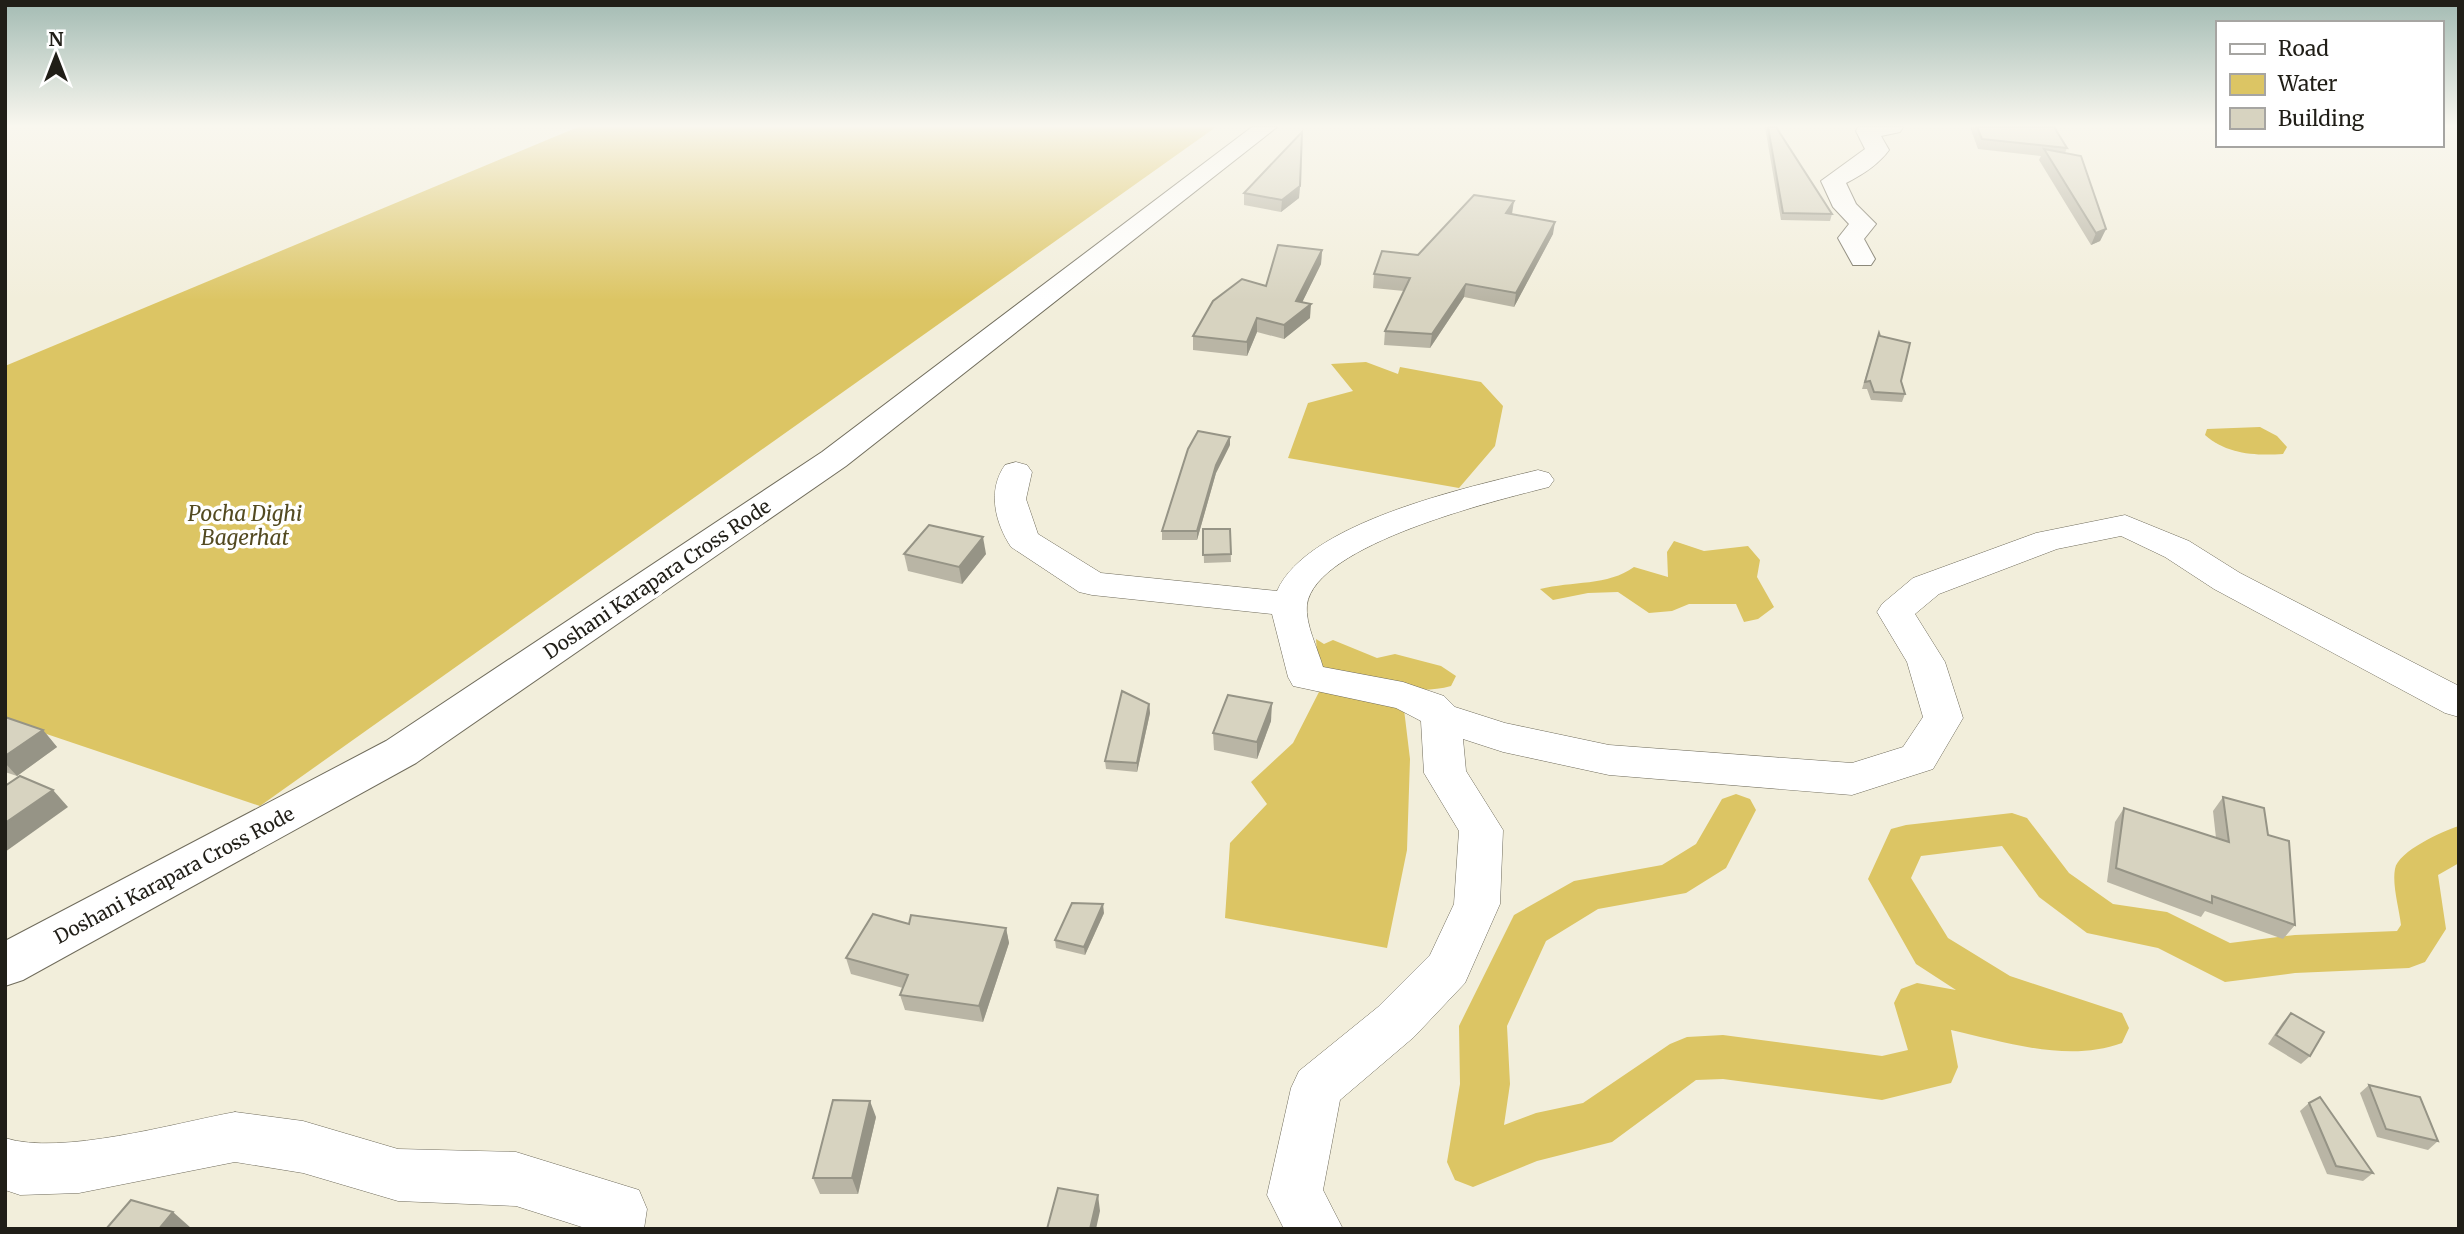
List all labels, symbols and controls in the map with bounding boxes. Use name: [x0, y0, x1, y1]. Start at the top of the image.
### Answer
north arrow: [21, 21, 91, 91]
legend: [2216, 21, 2443, 147]
text: N: [48, 27, 64, 51]
text: Road: [2278, 35, 2329, 62]
text: Water: [2277, 70, 2337, 97]
text: Building: [2278, 105, 2365, 132]
street label: Doshani Karapara Cross Rode: [539, 494, 775, 664]
water label: Pocha Dighi Bagerhat: [188, 500, 302, 551]
street label: Doshani Karapara Cross Rode: [50, 801, 298, 949]

